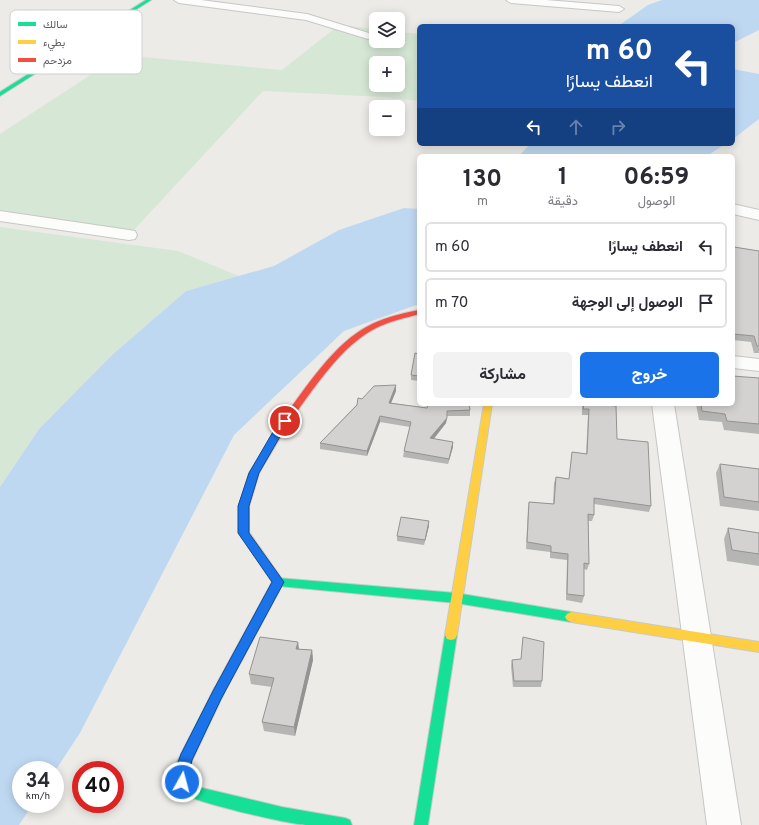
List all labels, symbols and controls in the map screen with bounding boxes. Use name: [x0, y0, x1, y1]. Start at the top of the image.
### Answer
legend: [10, 10, 142, 74]
map controls: [369, 12, 405, 136]
button: layers: [369, 12, 405, 48]
text: سالك: [43, 18, 68, 32]
text: 60 m: [586, 34, 653, 70]
text: بطيء: [43, 36, 65, 52]
icon: left: [667, 40, 719, 92]
text: مزدحم: [43, 54, 72, 68]
button: +: [369, 56, 405, 92]
text: انعطف يسارًا: [566, 71, 653, 94]
button: −: [369, 100, 405, 136]
icon: left: [523, 116, 545, 138]
icon: ahead: [565, 116, 587, 138]
icon: right: [607, 116, 629, 138]
text: 1: [558, 163, 568, 193]
text: 06:59: [624, 163, 689, 193]
text: 130: [463, 165, 502, 195]
text: m: [477, 194, 488, 210]
text: دقيقة: [548, 194, 578, 210]
text: الوصول: [638, 194, 675, 210]
icon: left: [695, 236, 717, 258]
text: 60 m: [435, 238, 470, 257]
text: انعطف يسارًا: [608, 238, 683, 257]
icon: arrive: [695, 292, 717, 314]
text: 70 m: [435, 294, 468, 313]
text: الوصول إلى الوجهة: [572, 294, 683, 313]
button: مشاركة: [433, 352, 572, 398]
button: خروج: [580, 352, 719, 398]
pin: [268, 404, 302, 438]
icon: arrive: [274, 410, 296, 432]
speed limit sign: 40: [72, 761, 124, 813]
position arrow: [161, 761, 203, 803]
text: 34: [26, 769, 50, 795]
text: km/h: [26, 790, 50, 803]

